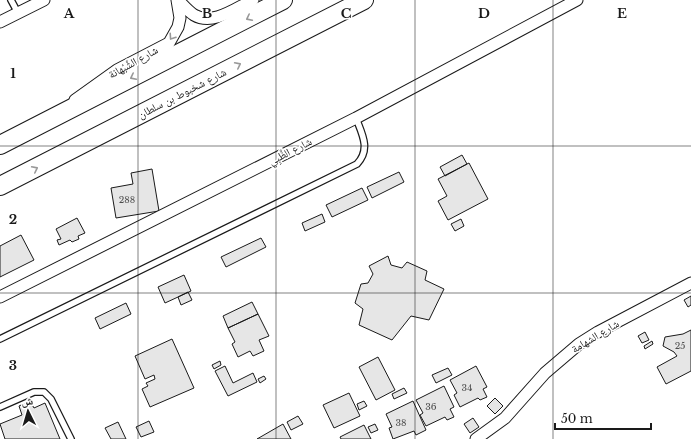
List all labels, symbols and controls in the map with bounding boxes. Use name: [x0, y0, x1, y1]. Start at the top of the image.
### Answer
text: A: [63, 5, 75, 22]
text: B: [202, 5, 212, 22]
text: C: [341, 5, 352, 22]
text: D: [478, 5, 490, 22]
text: E: [617, 5, 627, 22]
one-way arrow: [246, 13, 253, 21]
one-way arrow: [169, 33, 177, 40]
street label: شارع الشَّبْهانة: [106, 43, 160, 81]
one-way arrow: [234, 62, 241, 70]
text: 1: [10, 65, 16, 82]
street label: شارع شخبوط بن سلطان: [135, 65, 229, 121]
one-way arrow: [130, 72, 137, 80]
street label: شارع الظَّبِي: [266, 134, 315, 169]
one-way arrow: [31, 166, 38, 174]
house number: 288: [119, 194, 135, 205]
text: 2: [9, 211, 17, 228]
street label: شارع الشهامة: [569, 316, 621, 356]
house number: 25: [675, 340, 685, 351]
text: 3: [9, 357, 17, 374]
house number: 34: [462, 382, 472, 393]
north arrow: [8, 391, 48, 431]
text: ش: [21, 394, 34, 410]
house number: 36: [425, 401, 437, 412]
scale bar: [555, 405, 651, 431]
text: 50 m: [561, 411, 593, 426]
house number: 38: [396, 417, 407, 428]

